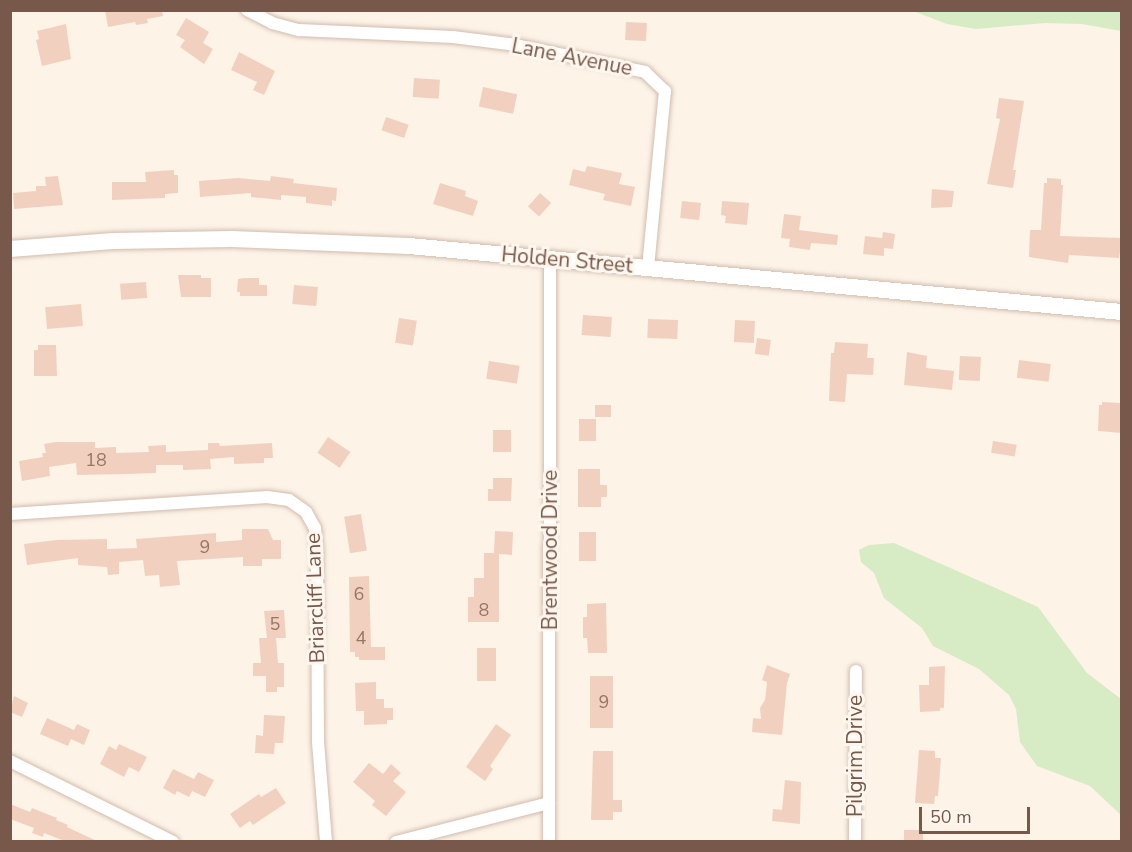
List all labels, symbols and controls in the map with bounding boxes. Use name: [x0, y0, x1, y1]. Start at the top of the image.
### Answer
street label: Lane Avenue: [509, 33, 635, 81]
street label: Holden Street: [500, 242, 634, 278]
house number: 18: [85, 449, 107, 471]
street label: Brentwood Drive: [537, 470, 563, 630]
street label: Briarcliff Lane: [300, 532, 330, 664]
house number: 9: [200, 536, 210, 558]
house number: 6: [354, 583, 364, 605]
house number: 8: [479, 599, 489, 621]
house number: 5: [270, 613, 280, 635]
house number: 4: [356, 627, 366, 649]
house number: 9: [599, 691, 609, 713]
street label: Pilgrim Drive: [842, 695, 868, 817]
scale bar: [922, 795, 1033, 833]
text: 50 m: [930, 805, 972, 829]

